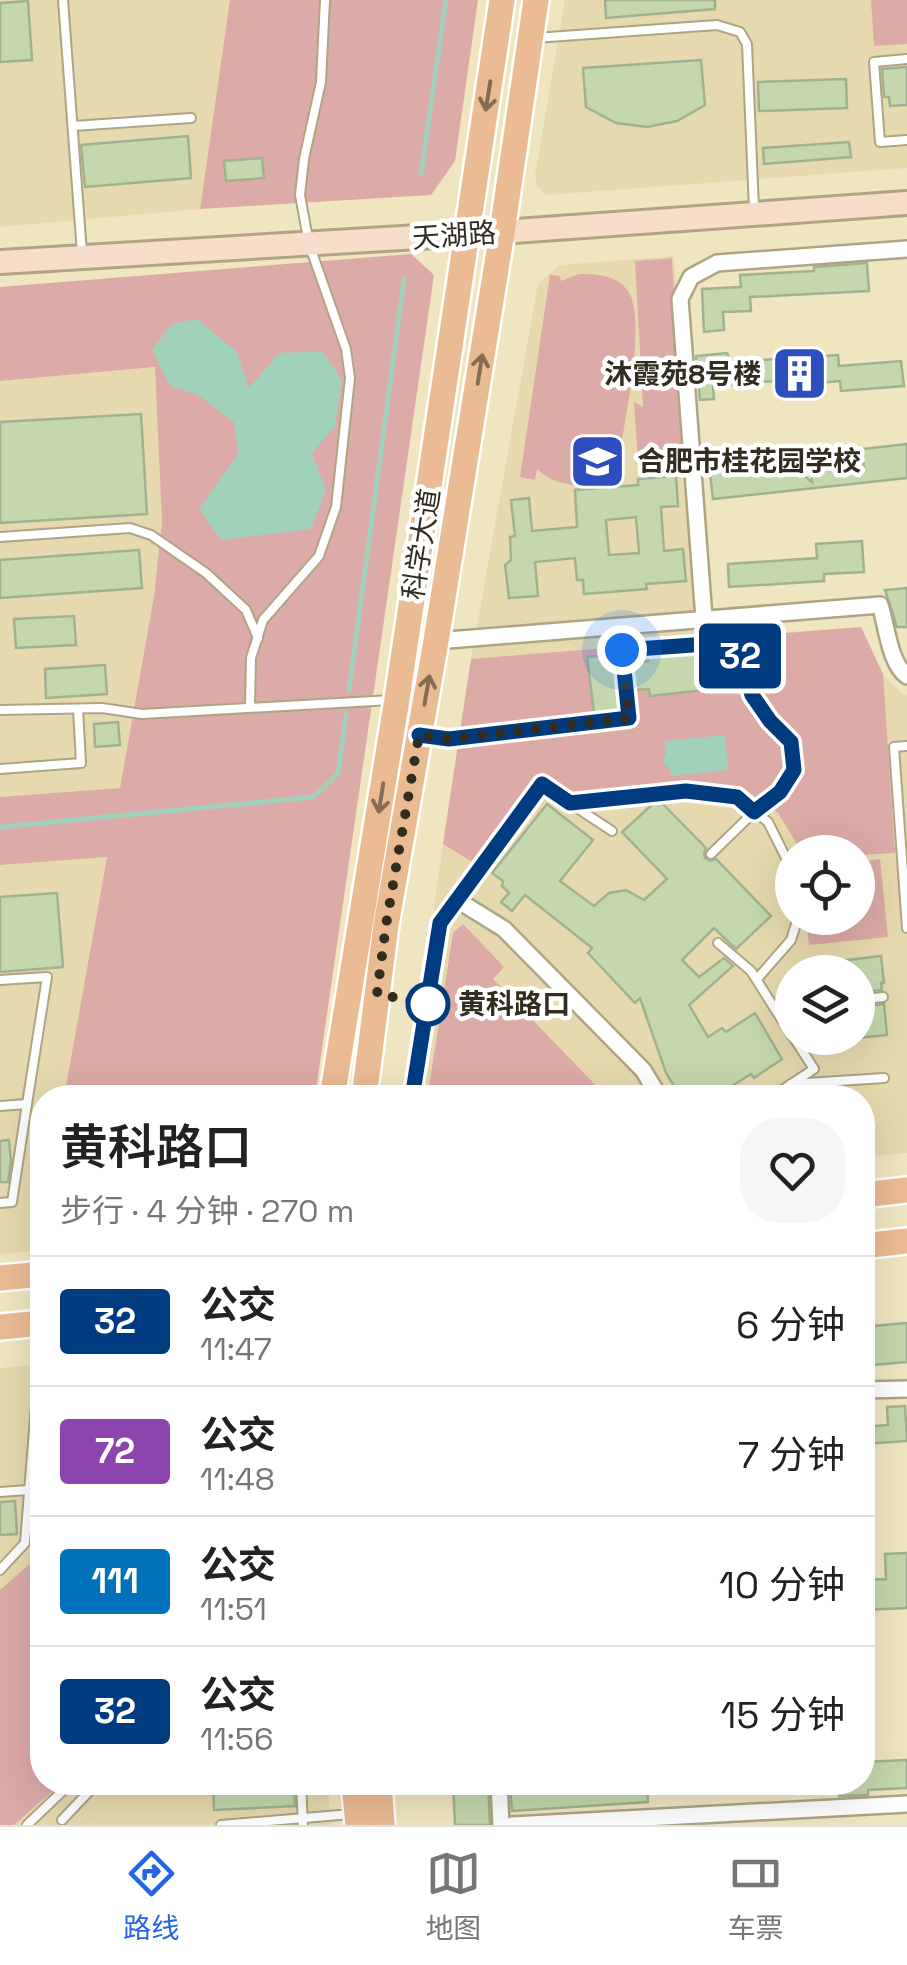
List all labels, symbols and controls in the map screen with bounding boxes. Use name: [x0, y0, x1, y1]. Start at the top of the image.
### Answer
one-way arrow: [478, 80, 496, 112]
street label: 天湖路: [411, 214, 497, 256]
building icon: 沐霞苑8号楼: [770, 344, 830, 404]
one-way arrow: [471, 354, 489, 386]
place label: 沐霞苑8号楼: [604, 356, 761, 392]
school or university icon: 合肥市桂花园学校: [568, 431, 628, 491]
place label: 合肥市桂花园学校: [637, 443, 861, 479]
street label: 科学大道: [394, 486, 448, 602]
line badge: 32: [695, 624, 785, 688]
your location: [597, 625, 647, 675]
text: 32: [719, 634, 761, 678]
one-way arrow: [418, 674, 437, 707]
one-way arrow: [371, 782, 390, 814]
map controls: [775, 835, 875, 1055]
button: locate: [775, 835, 875, 935]
button: layers: [775, 955, 875, 1055]
marker: 黄科路口: [407, 983, 449, 1025]
place label: 黄科路口: [458, 986, 570, 1022]
text: 黄科路口: [60, 1117, 252, 1178]
button: heart: [740, 1118, 845, 1223]
text: 步行 · 4 分钟 · 270 m: [60, 1191, 354, 1231]
text: 公交: [200, 1281, 276, 1329]
text: 32: [94, 1299, 136, 1343]
text: 6 分钟: [736, 1301, 845, 1349]
text: 11:47: [200, 1329, 272, 1369]
text: 公交: [200, 1411, 276, 1459]
text: 72: [95, 1429, 135, 1473]
text: 7 分钟: [738, 1431, 845, 1479]
text: 11:48: [200, 1459, 275, 1499]
text: 公交: [200, 1541, 276, 1589]
text: 111: [91, 1559, 139, 1603]
text: 10 分钟: [719, 1561, 845, 1609]
text: 11:51: [200, 1589, 267, 1629]
text: 公交: [200, 1671, 276, 1719]
text: 32: [94, 1689, 136, 1733]
text: 15 分钟: [721, 1691, 845, 1739]
text: 11:56: [200, 1719, 274, 1759]
tab: 路线: [123, 1846, 179, 1946]
tab: 地图: [425, 1846, 482, 1946]
tab: 车票: [728, 1846, 784, 1946]

